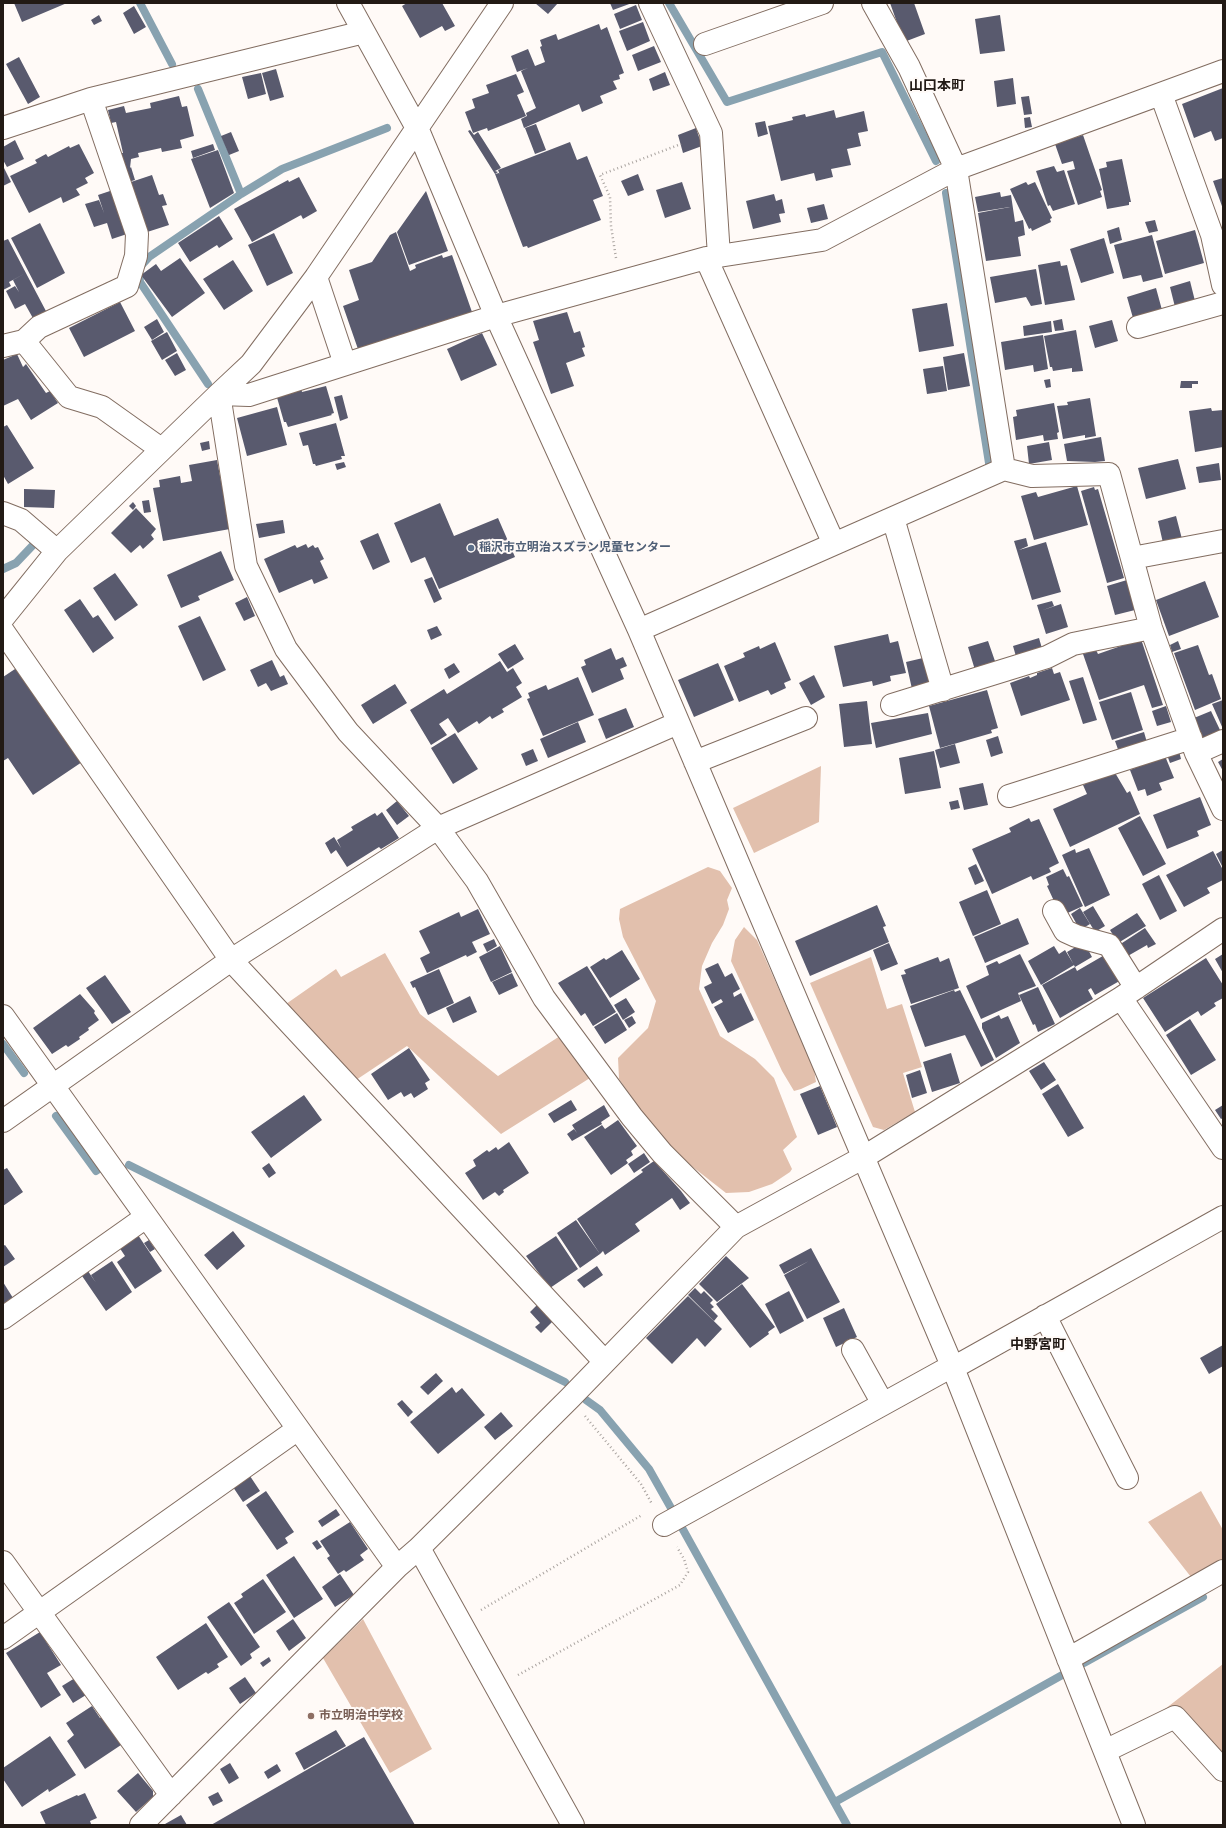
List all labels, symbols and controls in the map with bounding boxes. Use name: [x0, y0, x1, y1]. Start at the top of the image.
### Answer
district label: 山口本町: [909, 78, 965, 94]
place label: 稲沢市立明治スズラン児童センター: [479, 541, 671, 555]
marker: 稲沢市立明治スズラン児童センター: [466, 543, 476, 553]
district label: 中野宮町: [1010, 1337, 1066, 1353]
place label: 市立明治中学校: [319, 1709, 403, 1723]
marker: 市立明治中学校: [306, 1711, 316, 1721]

